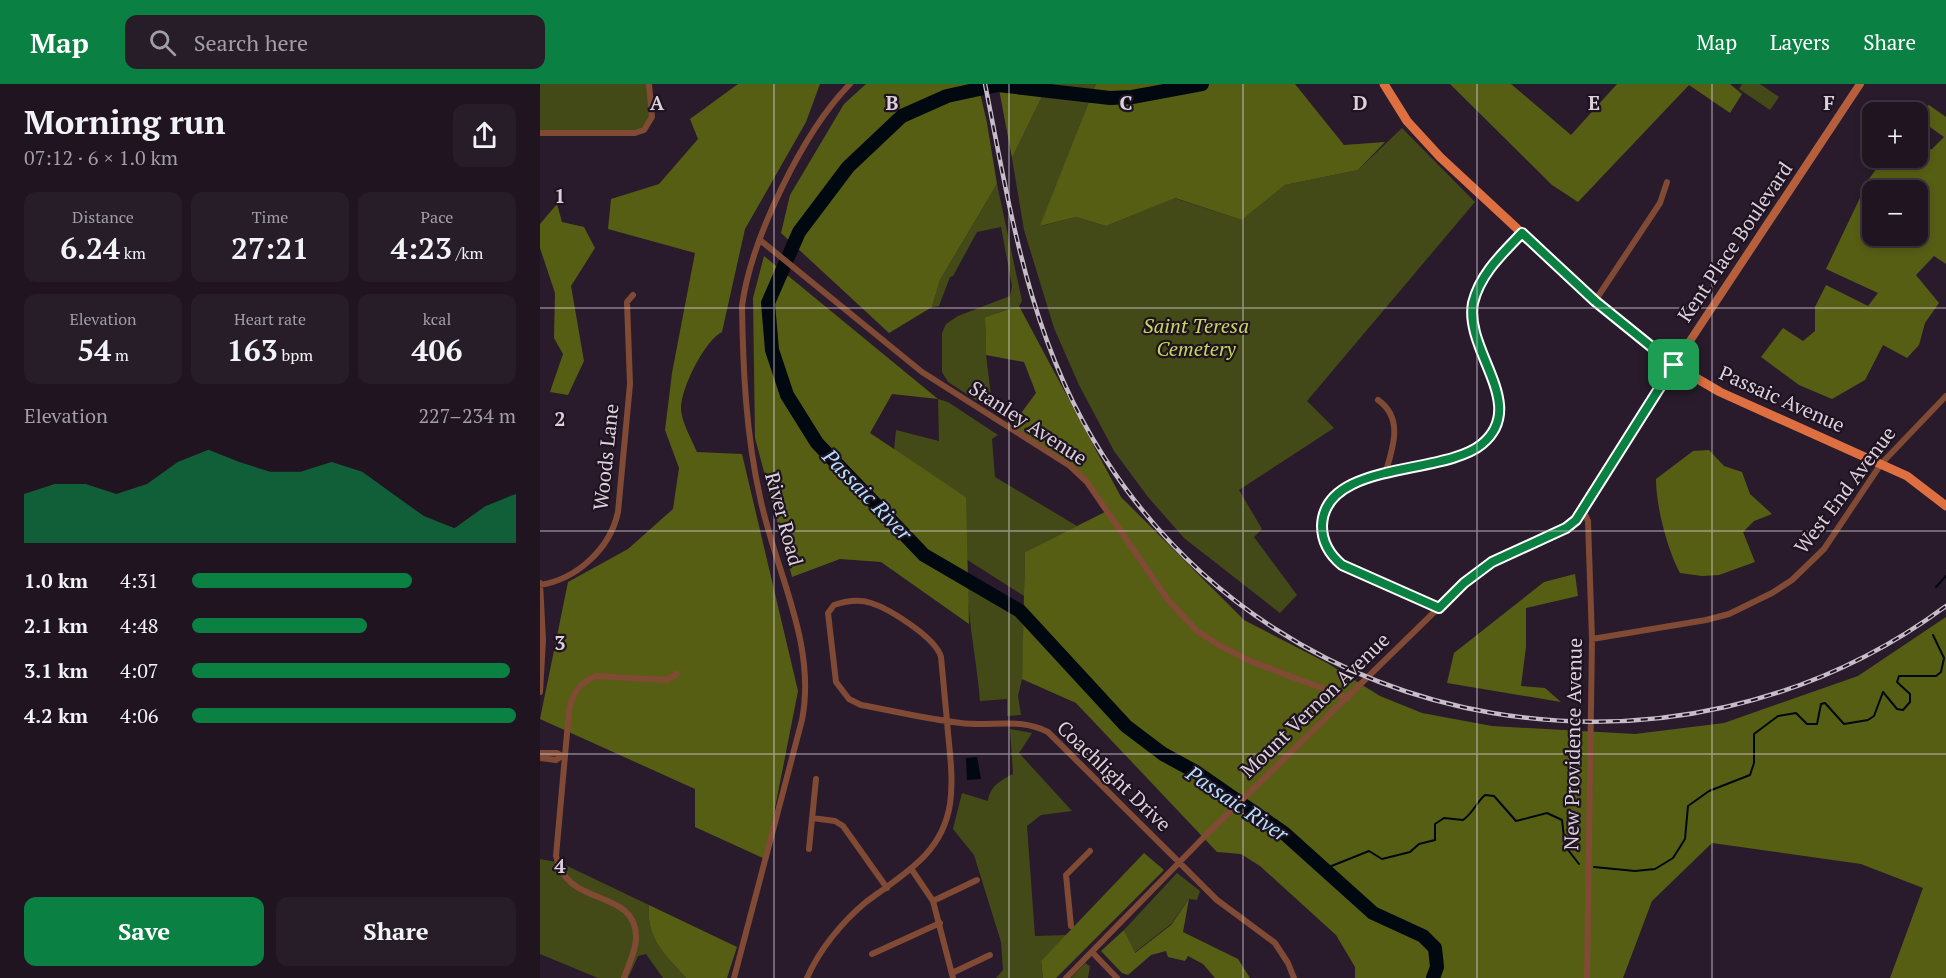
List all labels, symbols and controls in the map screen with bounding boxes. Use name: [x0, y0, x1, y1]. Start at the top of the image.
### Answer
search box: [125, 15, 545, 69]
text: Map: [30, 24, 89, 61]
icon: search: [146, 26, 179, 59]
text: Search here: [194, 28, 308, 57]
text: Map: [1696, 28, 1737, 56]
text: Layers: [1770, 28, 1830, 56]
text: Share: [1863, 28, 1916, 56]
text: A: [650, 89, 665, 116]
text: B: [886, 89, 899, 116]
text: C: [1119, 89, 1133, 116]
text: D: [1353, 89, 1367, 116]
text: E: [1588, 89, 1600, 116]
text: F: [1823, 89, 1835, 116]
text: Morning run: [24, 100, 226, 143]
map controls: [1862, 102, 1928, 246]
button: +: [1862, 102, 1928, 168]
button: share: [453, 104, 516, 167]
text: 07:12 · 6 × 1.0 km: [24, 144, 178, 171]
street label: Kent Place Boulevard: [1671, 156, 1798, 327]
button: −: [1862, 180, 1928, 246]
text: 1: [554, 182, 566, 209]
text: Distance: [72, 206, 134, 228]
text: Time: [252, 206, 288, 228]
text: Pace: [421, 206, 453, 228]
text: 6.24: [60, 228, 120, 268]
text: 27:21: [231, 228, 309, 268]
text: 4:23: [391, 228, 452, 268]
text: km: [120, 242, 146, 264]
text: /km: [452, 242, 483, 264]
text: Elevation: [69, 308, 137, 330]
text: Heart rate: [234, 308, 306, 330]
text: kcal: [423, 308, 451, 330]
park label: Saint Teresa Cemetery: [1143, 312, 1249, 362]
text: 54: [77, 330, 111, 370]
text: 163: [227, 330, 278, 370]
text: 406: [412, 330, 462, 370]
pin: [1648, 339, 1699, 390]
text: m: [111, 344, 129, 366]
text: bpm: [278, 344, 313, 366]
icon: arrive: [1657, 348, 1690, 381]
street label: Passaic Avenue: [1715, 359, 1849, 438]
street label: Stanley Avenue: [964, 374, 1093, 471]
text: Elevation: [24, 402, 108, 429]
text: 227–234 m: [418, 402, 516, 429]
street label: Woods Lane: [586, 402, 625, 512]
text: 2: [554, 405, 566, 432]
street label: West End Avenue: [1788, 420, 1901, 559]
water label: Passaic River: [816, 442, 919, 547]
street label: River Road: [759, 469, 810, 569]
text: 1.0 km: [24, 567, 88, 594]
text: 4:31: [120, 567, 159, 594]
text: 2.1 km: [24, 612, 88, 639]
text: 4:48: [120, 612, 159, 639]
street label: Mount Vernon Avenue: [1234, 626, 1395, 783]
text: 3: [554, 629, 566, 656]
street label: New Providence Avenue: [1557, 637, 1588, 850]
text: 3.1 km: [24, 657, 88, 684]
text: 4:07: [120, 657, 159, 684]
text: 4.2 km: [24, 702, 88, 729]
text: 4:06: [120, 702, 159, 729]
street label: Coachlight Drive: [1051, 714, 1177, 837]
water label: Passaic River: [1180, 758, 1295, 848]
text: 4: [554, 852, 566, 879]
button: Save: [24, 897, 264, 966]
button: Share: [276, 897, 516, 966]

